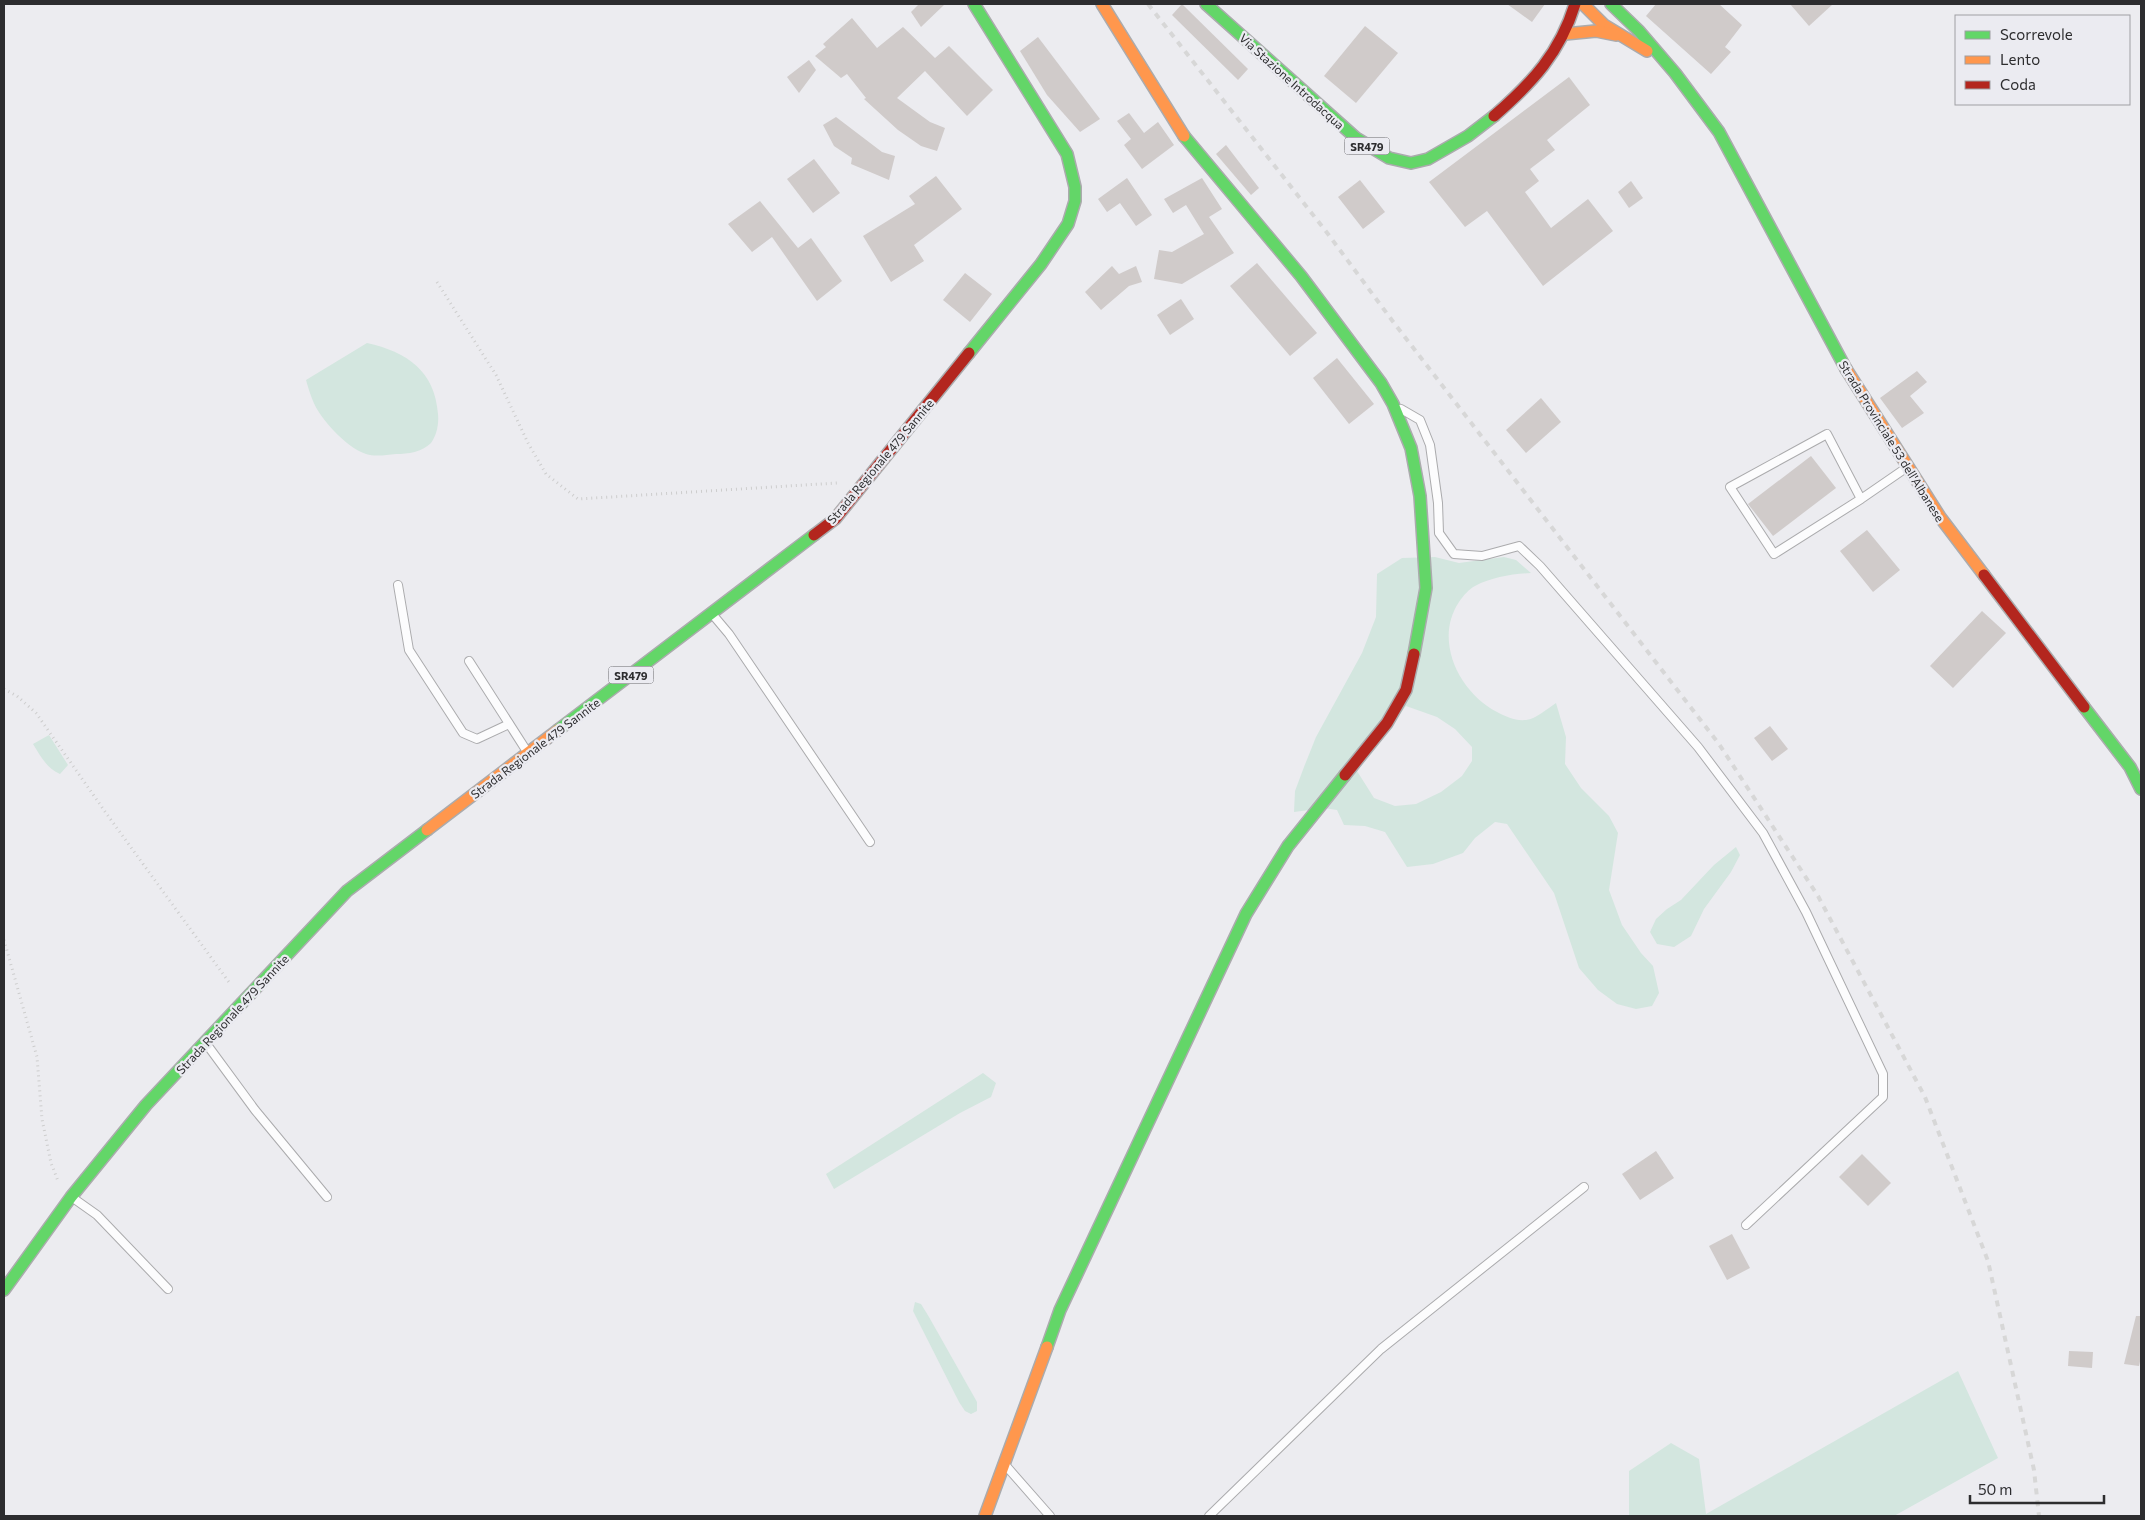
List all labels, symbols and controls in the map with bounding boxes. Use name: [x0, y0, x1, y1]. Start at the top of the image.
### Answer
legend: [1955, 15, 2130, 105]
text: Scorrevole: [2000, 25, 2073, 43]
street label: Via Stazione Introdacqua: [1237, 30, 1347, 132]
text: Lento: [2000, 50, 2040, 68]
text: Coda: [2000, 75, 2036, 93]
road number: SR479: [1344, 138, 1390, 154]
street label: Strada Provinciale 53 dell'Albanese: [1836, 358, 1948, 524]
street label: Strada Regionale 479 Sannite: [824, 396, 936, 526]
road number: SR479: [608, 666, 654, 684]
street label: Strada Regionale 479 Sannite: [468, 695, 602, 801]
street label: Strada Regionale 479 Sannite: [173, 951, 291, 1077]
scale bar: [1970, 1472, 2104, 1504]
text: 50 m: [1978, 1480, 2012, 1498]

